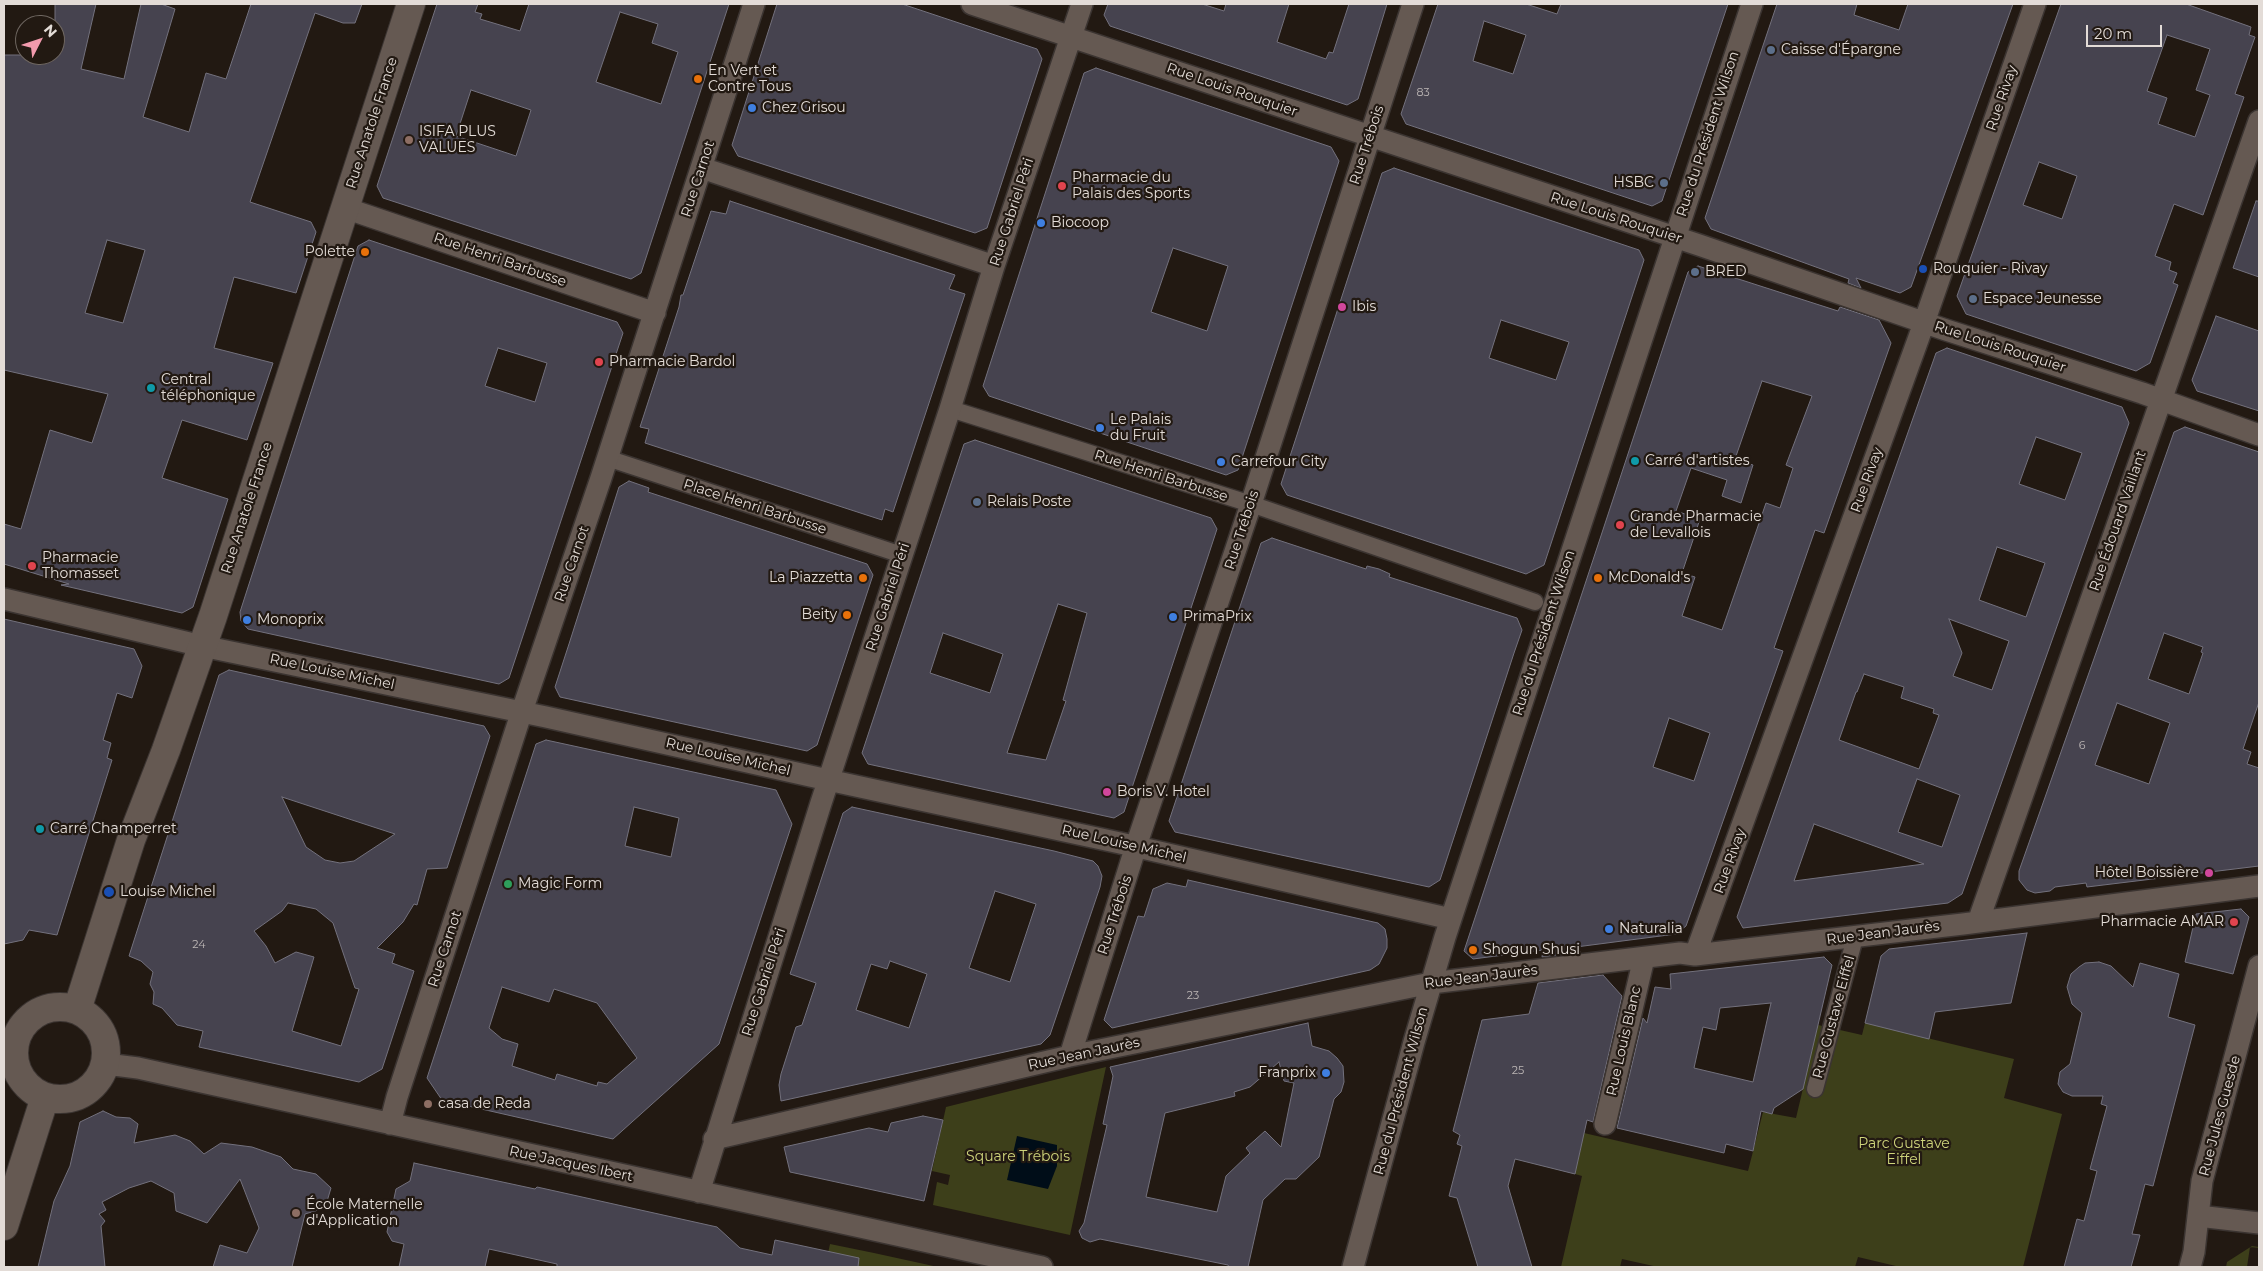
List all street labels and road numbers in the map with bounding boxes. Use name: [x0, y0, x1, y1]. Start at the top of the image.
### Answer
street label: Rue du Président Wilson: [1673, 49, 1743, 219]
street label: Rue Anatole France: [343, 55, 401, 191]
street label: Rue Louis Rouquier: [1164, 60, 1300, 120]
street label: Rue Rivay: [1983, 63, 2021, 133]
street label: Rue Trébois: [1346, 103, 1388, 187]
street label: Rue Carnot: [678, 139, 718, 219]
street label: Rue Gabriel Péri: [987, 156, 1037, 268]
street label: Rue Louis Rouquier: [1548, 189, 1684, 247]
street label: Rue Henri Barbusse: [431, 229, 569, 291]
street label: Rue Louis Rouquier: [1932, 318, 2068, 376]
street label: Rue Anatole France: [218, 440, 276, 576]
street label: Rue Rivay: [1847, 445, 1887, 515]
street label: Rue Henri Barbusse: [1092, 446, 1230, 506]
street label: Rue Édouard Vaillant: [2086, 449, 2150, 593]
street label: Place Henri Barbusse: [681, 476, 829, 538]
street label: Rue Trébois: [1221, 488, 1263, 572]
street label: Rue Carnot: [551, 524, 593, 604]
street label: Rue Gabriel Péri: [863, 541, 913, 653]
street label: Rue du Président Wilson: [1509, 548, 1579, 718]
street label: Rue Louise Michel: [268, 651, 396, 693]
street label: Rue Louise Michel: [664, 734, 792, 780]
street label: Rue Louise Michel: [1060, 821, 1188, 867]
street label: Rue Rivay: [1710, 826, 1750, 896]
street label: Rue Trébois: [1094, 873, 1136, 957]
street label: Rue Carnot: [425, 909, 465, 989]
street label: Rue Jean Jaurès: [1826, 918, 1940, 948]
street label: Rue Gabriel Péri: [739, 926, 789, 1038]
street label: Rue Gustave Eiffel: [1810, 954, 1858, 1080]
street label: Rue Jean Jaurès: [1424, 962, 1538, 992]
street label: Rue Louis Blanc: [1603, 984, 1645, 1098]
street label: Rue du Président Wilson: [1370, 1005, 1432, 1177]
street label: Rue Jean Jaurès: [1027, 1034, 1141, 1074]
street label: Rue Jules Guesde: [2196, 1054, 2244, 1178]
street label: Rue Jacques Ibert: [508, 1143, 634, 1185]

